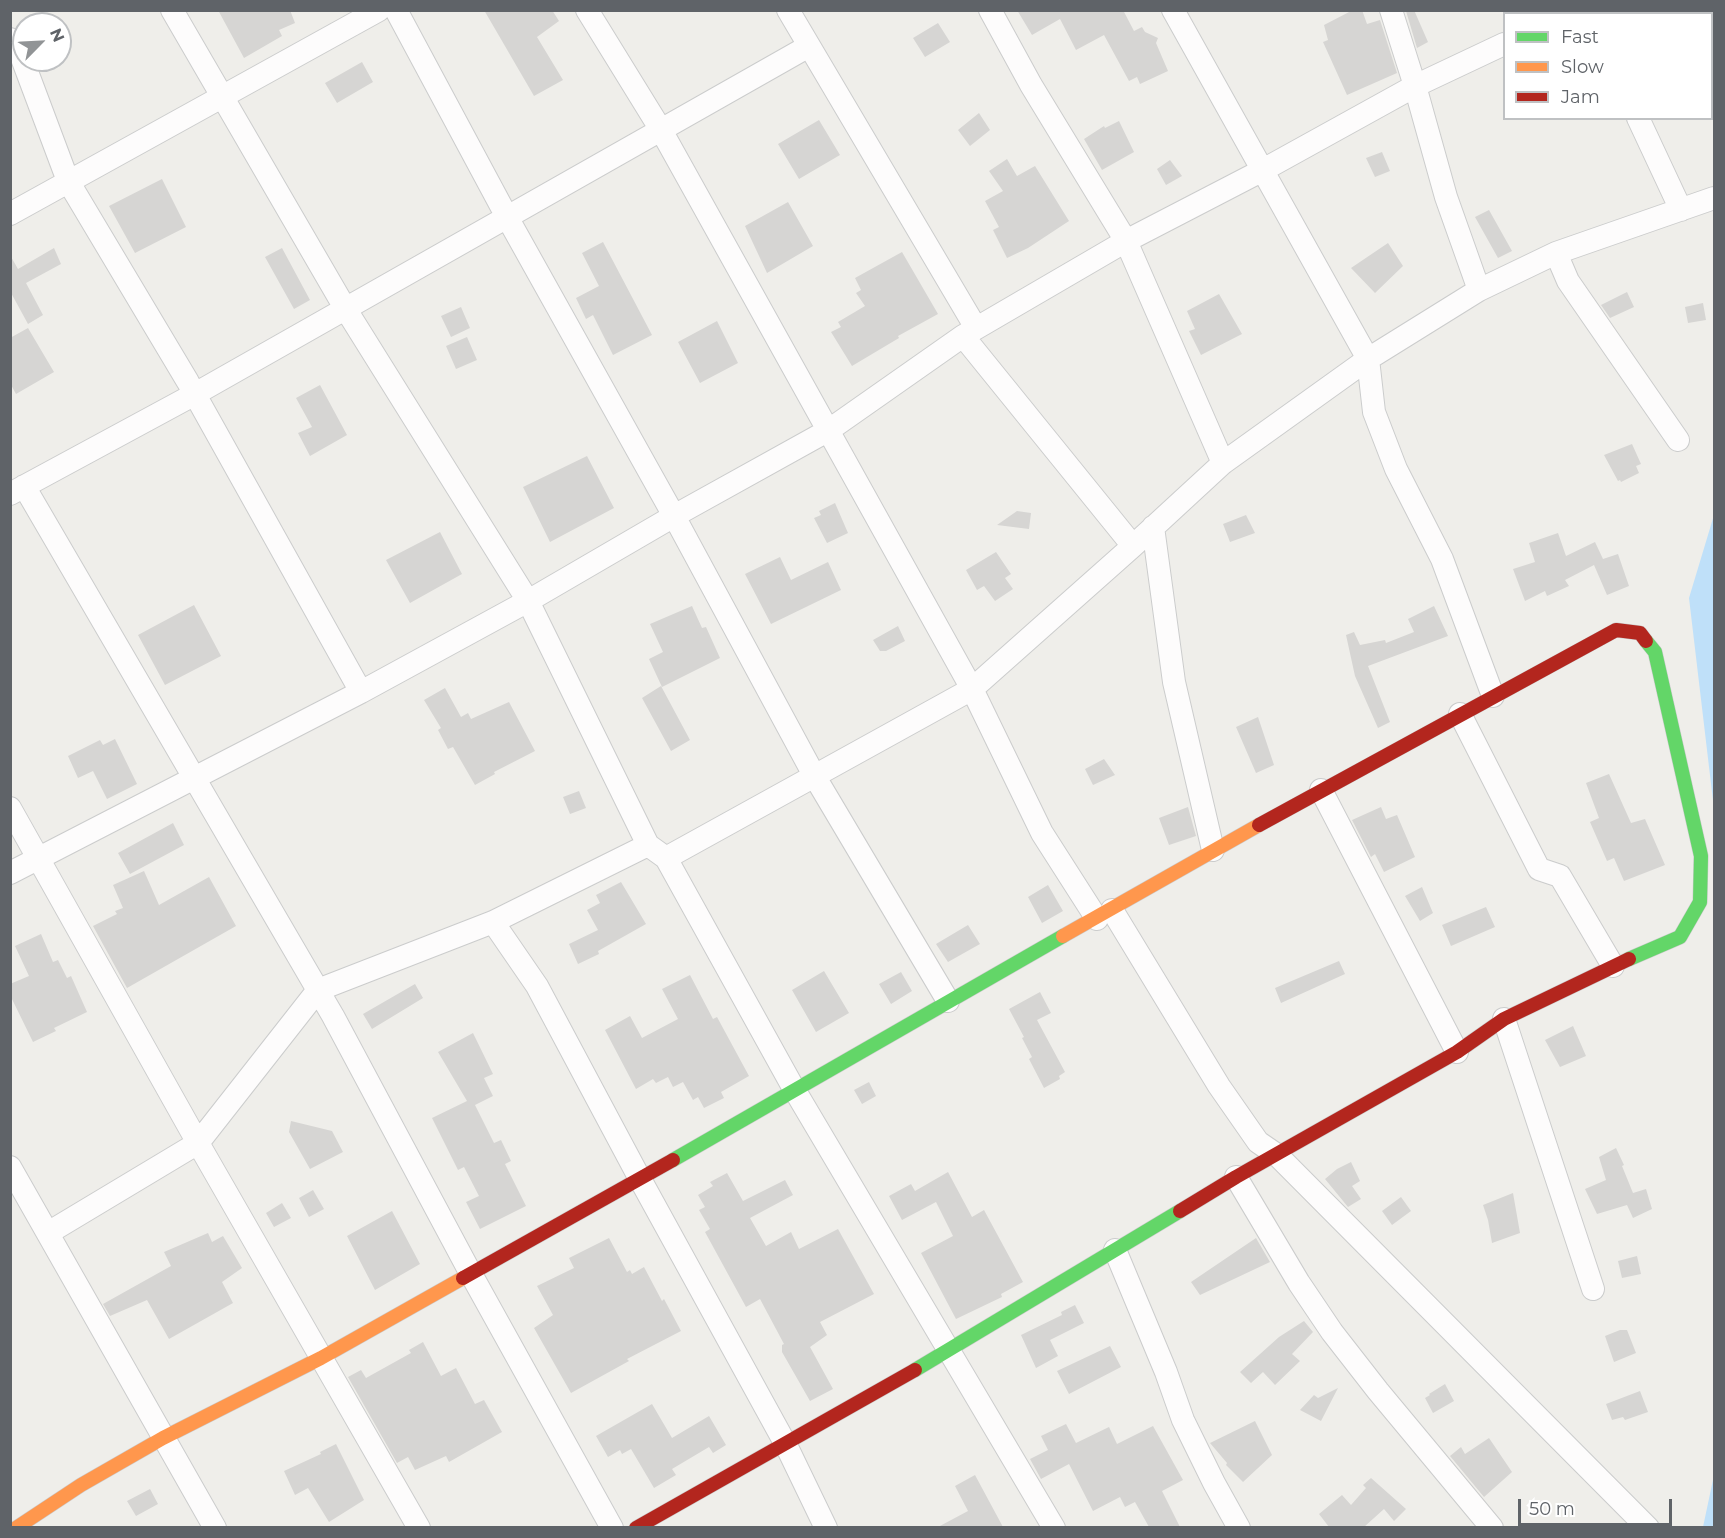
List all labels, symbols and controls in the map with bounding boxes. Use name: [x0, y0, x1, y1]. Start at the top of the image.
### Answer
north arrow: [12, 12, 72, 72]
legend: [1503, 12, 1713, 120]
text: N: [46, 26, 68, 45]
text: Fast: [1561, 26, 1599, 48]
text: Slow: [1561, 56, 1604, 78]
text: Jam: [1561, 86, 1600, 108]
scale bar: [1521, 1487, 1676, 1525]
text: 50 m: [1529, 1498, 1575, 1520]

